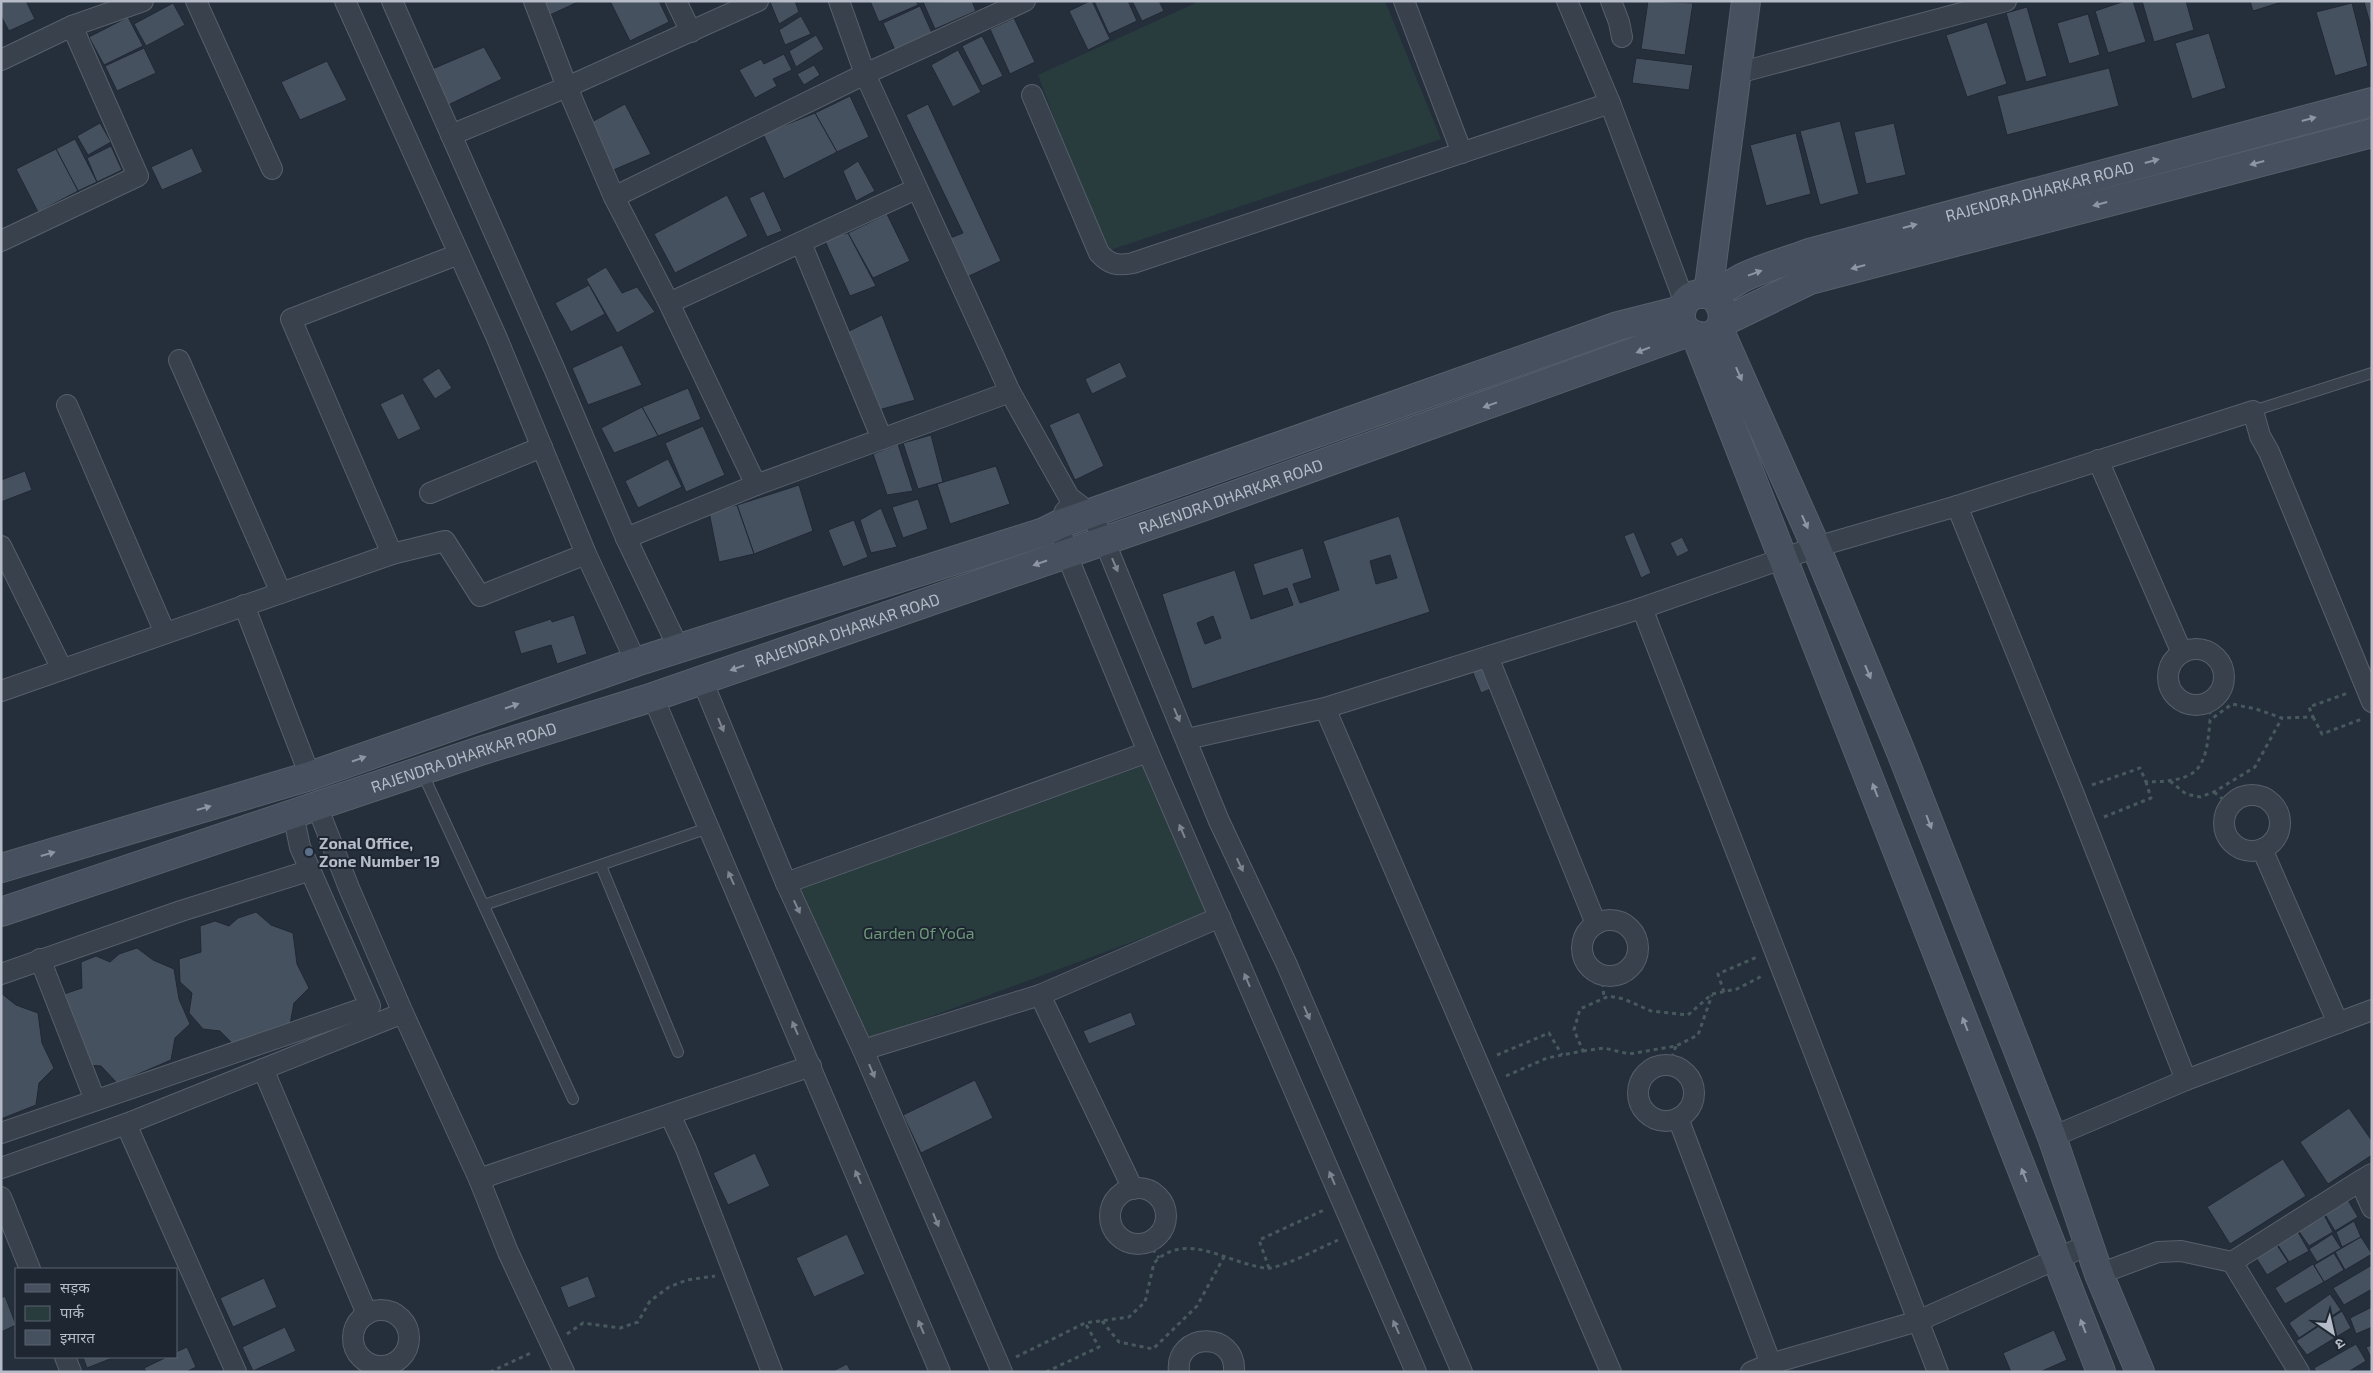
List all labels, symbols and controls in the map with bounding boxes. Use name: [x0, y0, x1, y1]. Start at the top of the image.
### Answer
one-way arrow: [2301, 115, 2316, 123]
street label: RAJENDRA DHARKAR ROAD: [1943, 156, 2136, 225]
one-way arrow: [2144, 157, 2159, 165]
one-way arrow: [2249, 159, 2264, 167]
one-way arrow: [2092, 200, 2107, 208]
one-way arrow: [1903, 222, 1918, 230]
one-way arrow: [1850, 264, 1865, 272]
one-way arrow: [1748, 269, 1763, 277]
one-way arrow: [1635, 346, 1650, 354]
one-way arrow: [1735, 367, 1743, 381]
one-way arrow: [1483, 402, 1498, 409]
street label: RAJENDRA DHARKAR ROAD: [1136, 454, 1325, 537]
one-way arrow: [1802, 515, 1810, 529]
one-way arrow: [1111, 558, 1119, 572]
one-way arrow: [1032, 560, 1047, 567]
street label: RAJENDRA DHARKAR ROAD: [752, 589, 942, 670]
one-way arrow: [730, 665, 745, 672]
one-way arrow: [1864, 665, 1872, 680]
one-way arrow: [505, 702, 520, 709]
one-way arrow: [1173, 708, 1181, 722]
street label: RAJENDRA DHARKAR ROAD: [368, 718, 559, 796]
one-way arrow: [717, 718, 725, 732]
one-way arrow: [352, 755, 367, 763]
one-way arrow: [1871, 783, 1878, 798]
one-way arrow: [196, 803, 211, 811]
one-way arrow: [1926, 815, 1933, 830]
one-way arrow: [1178, 824, 1186, 838]
place label: Zonal Office, Zone Number 19: [319, 833, 440, 870]
marker: Zonal Office, Zone Number 19: [303, 846, 315, 858]
one-way arrow: [41, 849, 56, 857]
one-way arrow: [1236, 858, 1244, 872]
one-way arrow: [726, 871, 734, 885]
one-way arrow: [794, 900, 802, 914]
park label: Garden Of YoGa: [863, 923, 975, 942]
one-way arrow: [1243, 972, 1251, 987]
one-way arrow: [1304, 1006, 1312, 1020]
one-way arrow: [1961, 1016, 1969, 1031]
one-way arrow: [790, 1020, 798, 1035]
one-way arrow: [868, 1064, 876, 1079]
one-way arrow: [2020, 1167, 2028, 1182]
one-way arrow: [854, 1169, 862, 1184]
one-way arrow: [1328, 1171, 1336, 1185]
one-way arrow: [933, 1213, 941, 1227]
legend: [15, 1268, 178, 1358]
text: सड़क: [60, 1278, 90, 1296]
text: पार्क: [60, 1303, 84, 1321]
north arrow: [2308, 1308, 2358, 1358]
one-way arrow: [2079, 1319, 2086, 1334]
one-way arrow: [917, 1320, 925, 1334]
one-way arrow: [1392, 1320, 1400, 1334]
text: इमारत: [60, 1328, 95, 1346]
text: उ: [2332, 1335, 2349, 1354]

